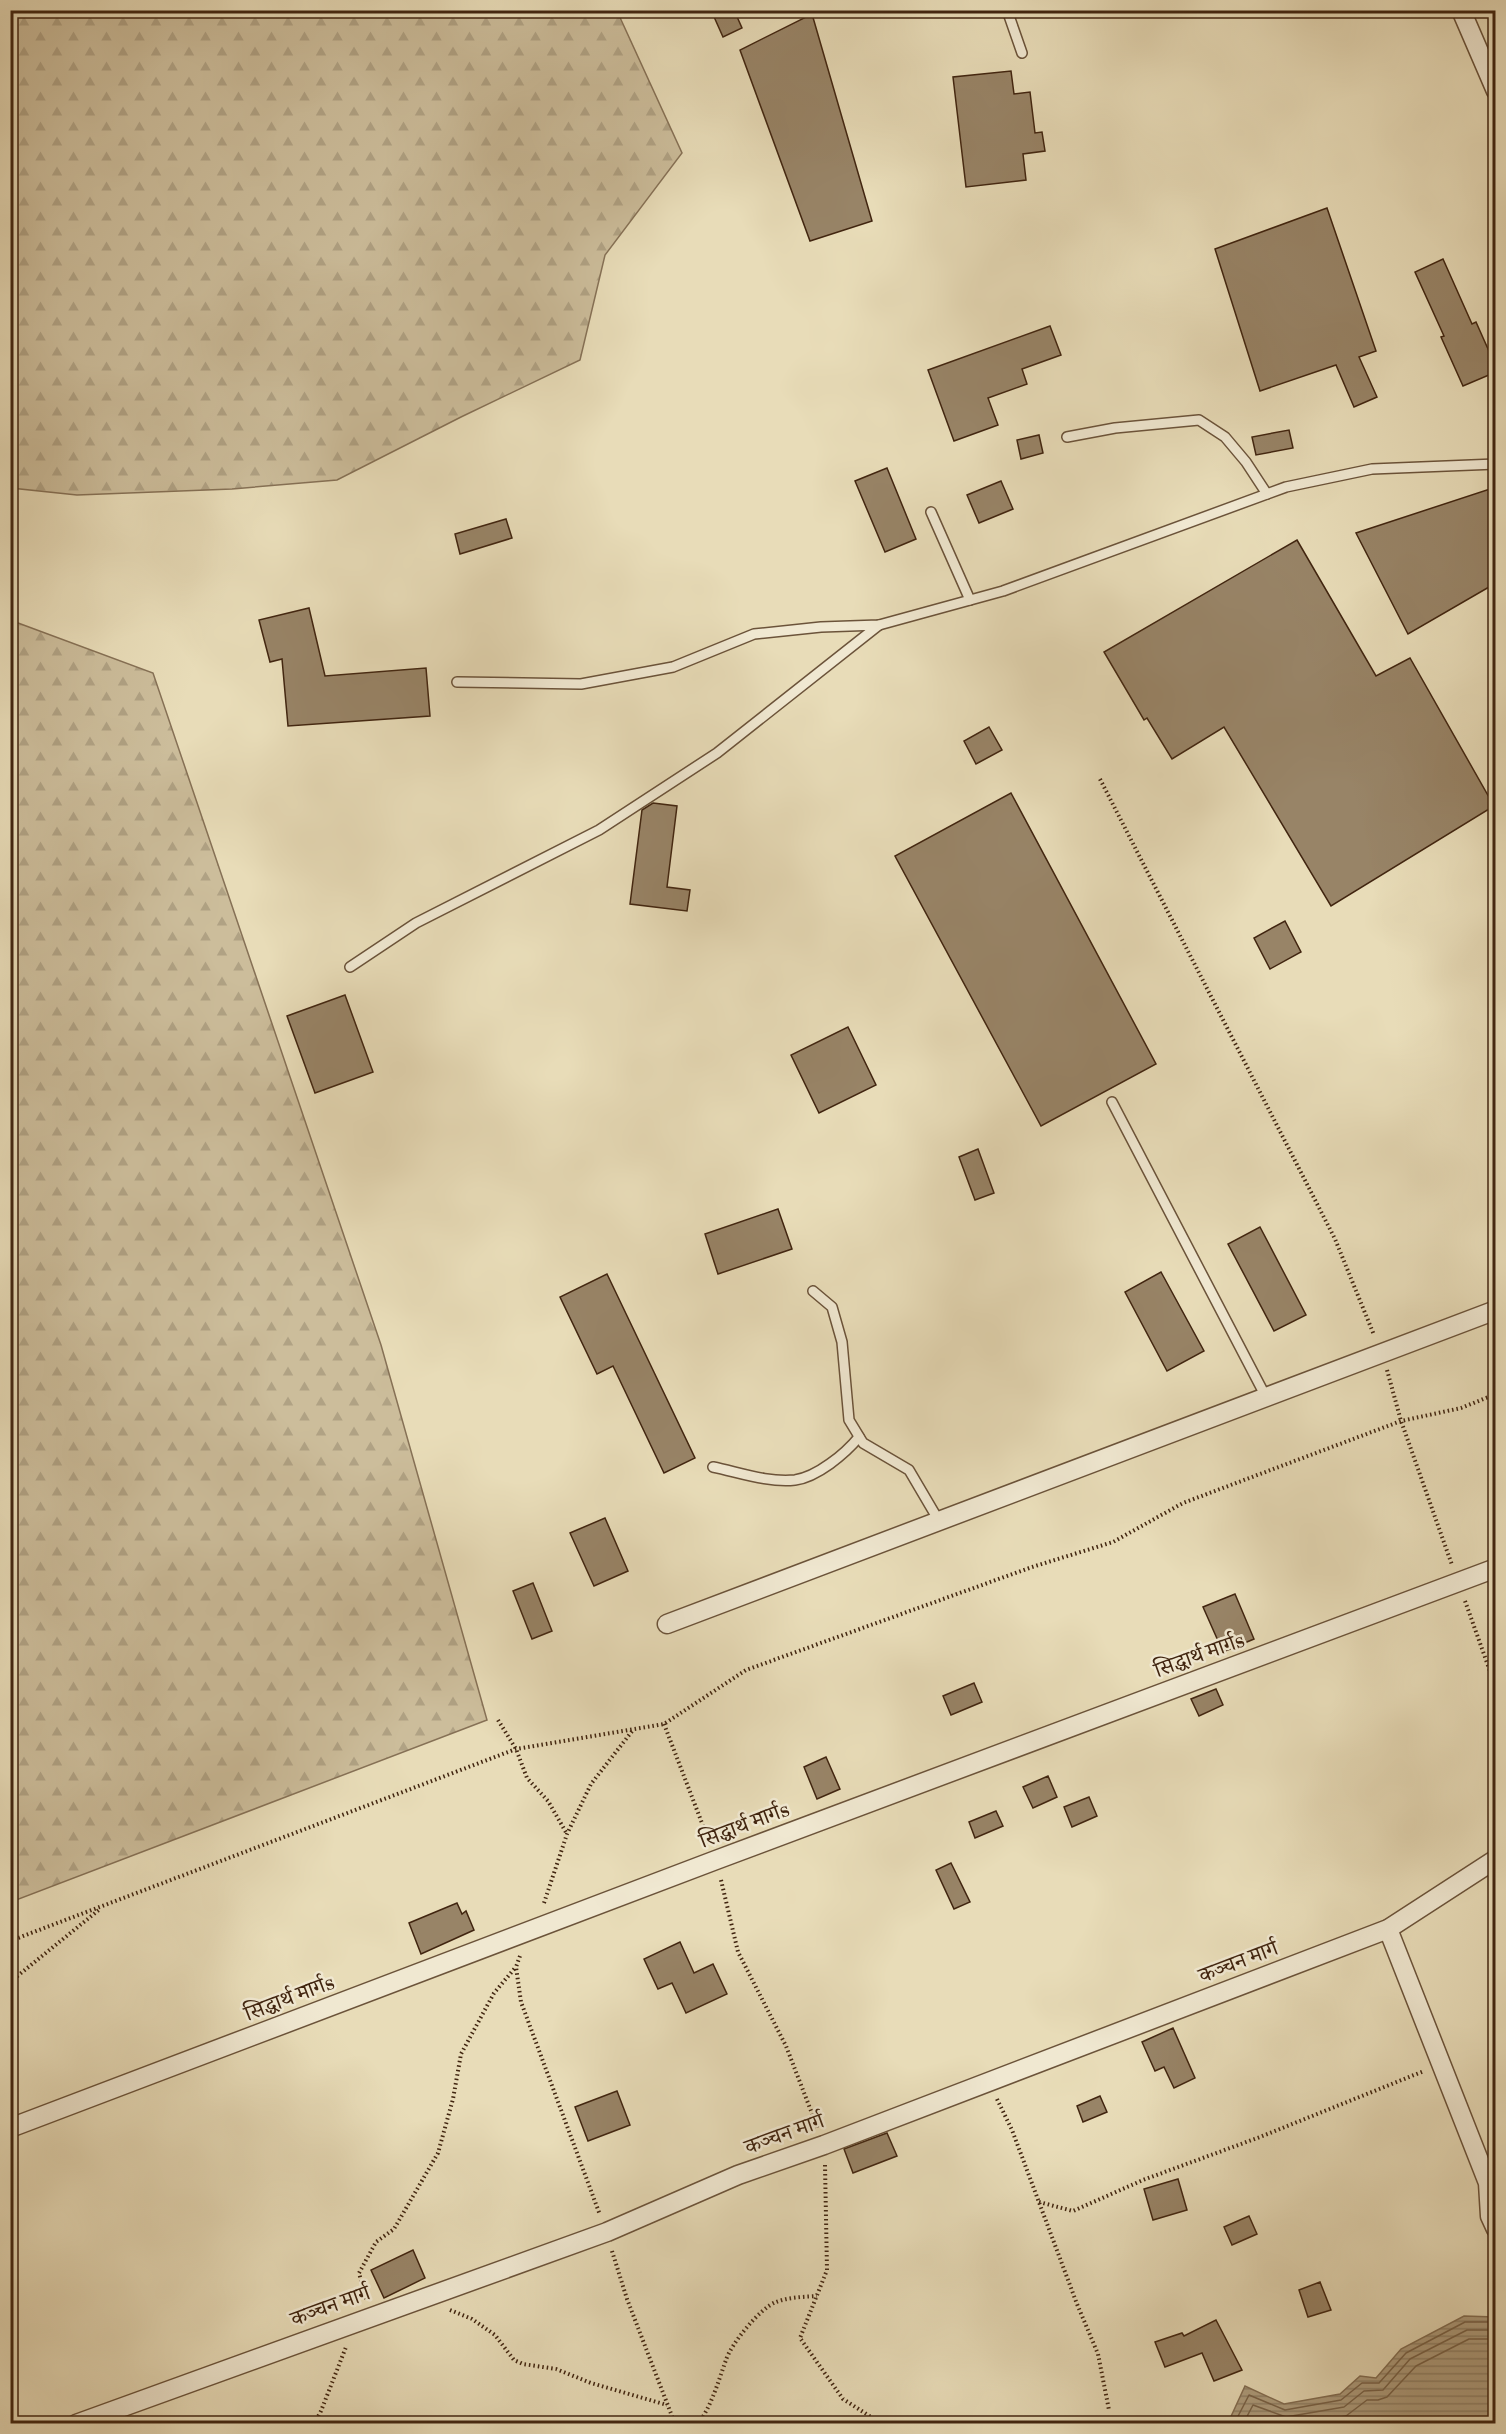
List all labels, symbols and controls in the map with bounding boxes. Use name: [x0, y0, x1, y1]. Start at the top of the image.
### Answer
street label: सिद्धार्थ मार्गs: [1150, 1627, 1248, 1685]
street label: सिद्धार्थ मार्गs: [695, 1796, 793, 1855]
street label: कञ्चन मार्ग: [1194, 1934, 1283, 1990]
street label: सिद्धार्थ मार्गs: [240, 1969, 338, 2028]
street label: कञ्चन मार्ग: [740, 2107, 829, 2162]
street label: कञ्चन मार्ग: [286, 2279, 375, 2334]

